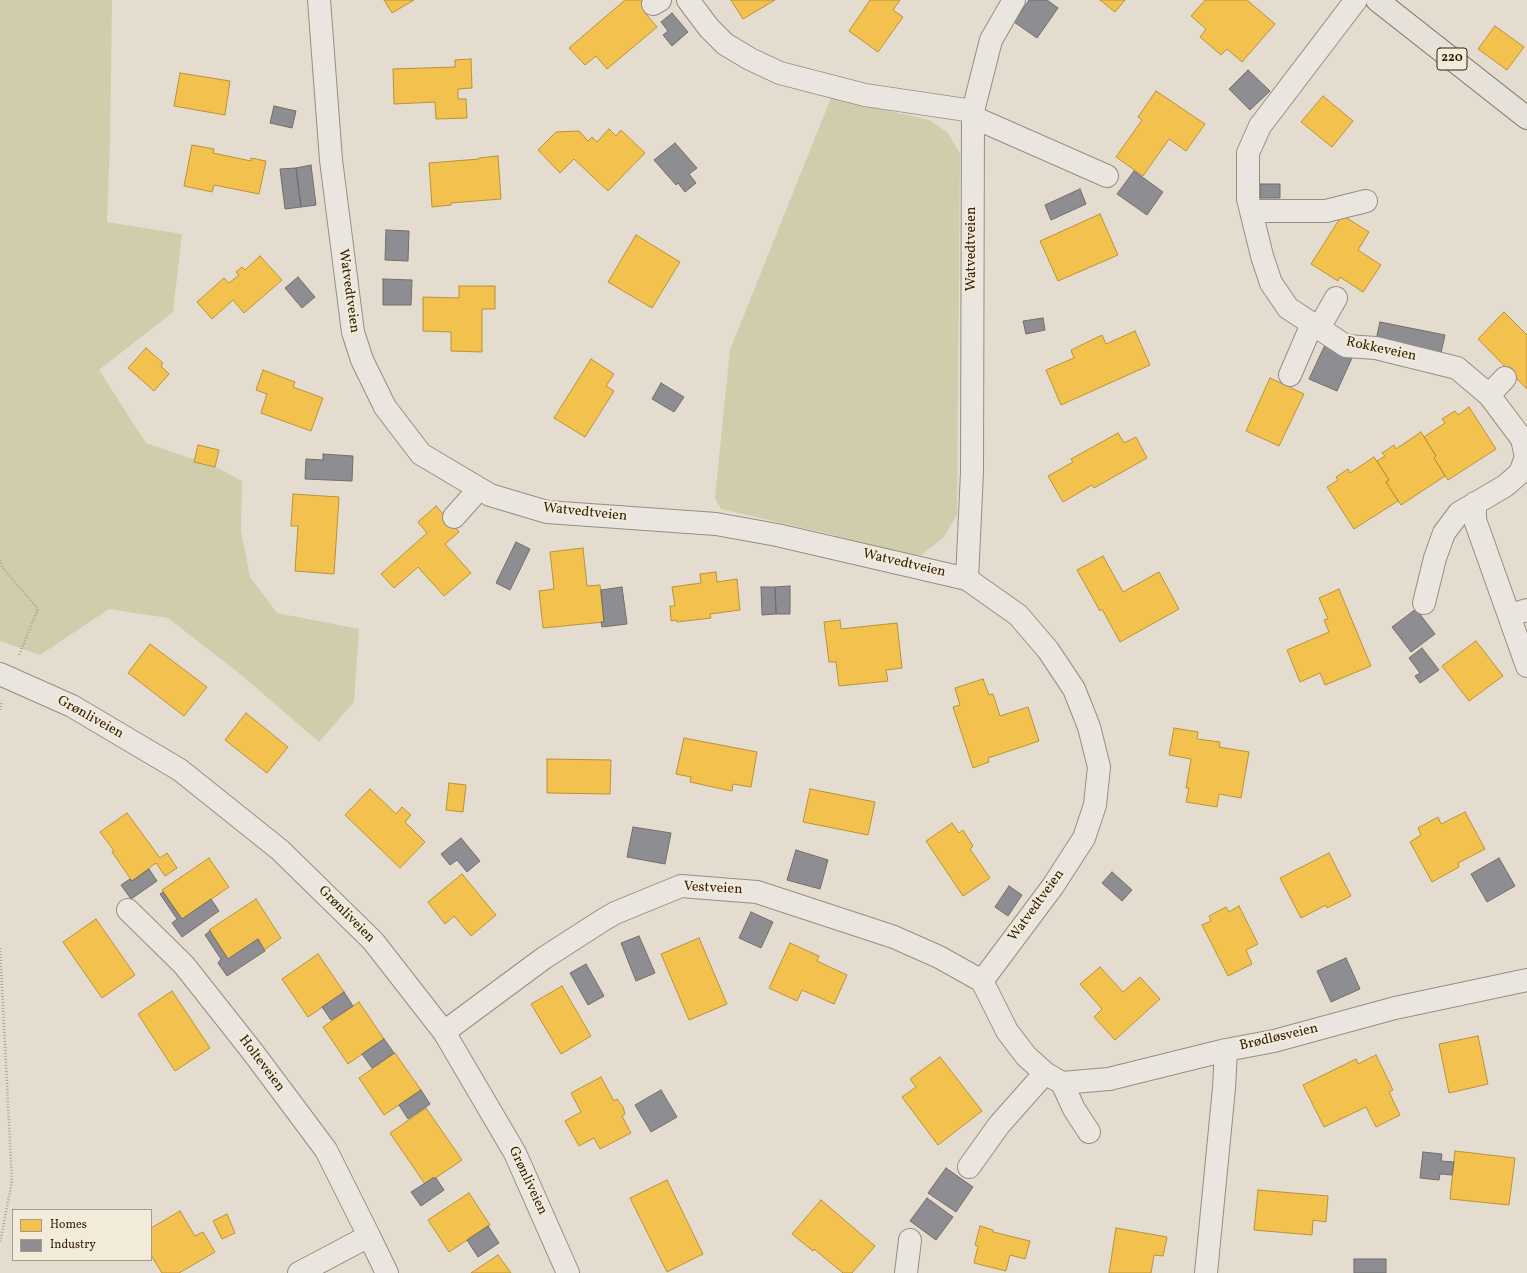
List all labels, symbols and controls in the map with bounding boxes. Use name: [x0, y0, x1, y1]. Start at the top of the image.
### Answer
road number: 220: [1437, 48, 1467, 70]
street label: Watvedtveien: [964, 207, 980, 291]
street label: Watvedtveien: [334, 248, 362, 334]
street label: Rokkeveien: [1344, 334, 1418, 366]
street label: Watvedtveien: [542, 500, 628, 526]
street label: Watvedtveien: [861, 546, 947, 582]
street label: Grønliveien: [54, 693, 126, 743]
street label: Watvedtveien: [1005, 867, 1069, 945]
street label: Vestveien: [683, 879, 743, 899]
street label: Grønliveien: [314, 883, 378, 947]
street label: Brødløsveien: [1238, 1021, 1320, 1055]
street label: Holteveien: [234, 1032, 288, 1096]
street label: Grønliveien: [504, 1144, 550, 1218]
legend: [12, 1209, 152, 1261]
text: Homes: [50, 1217, 87, 1233]
text: Industry: [50, 1237, 96, 1253]

